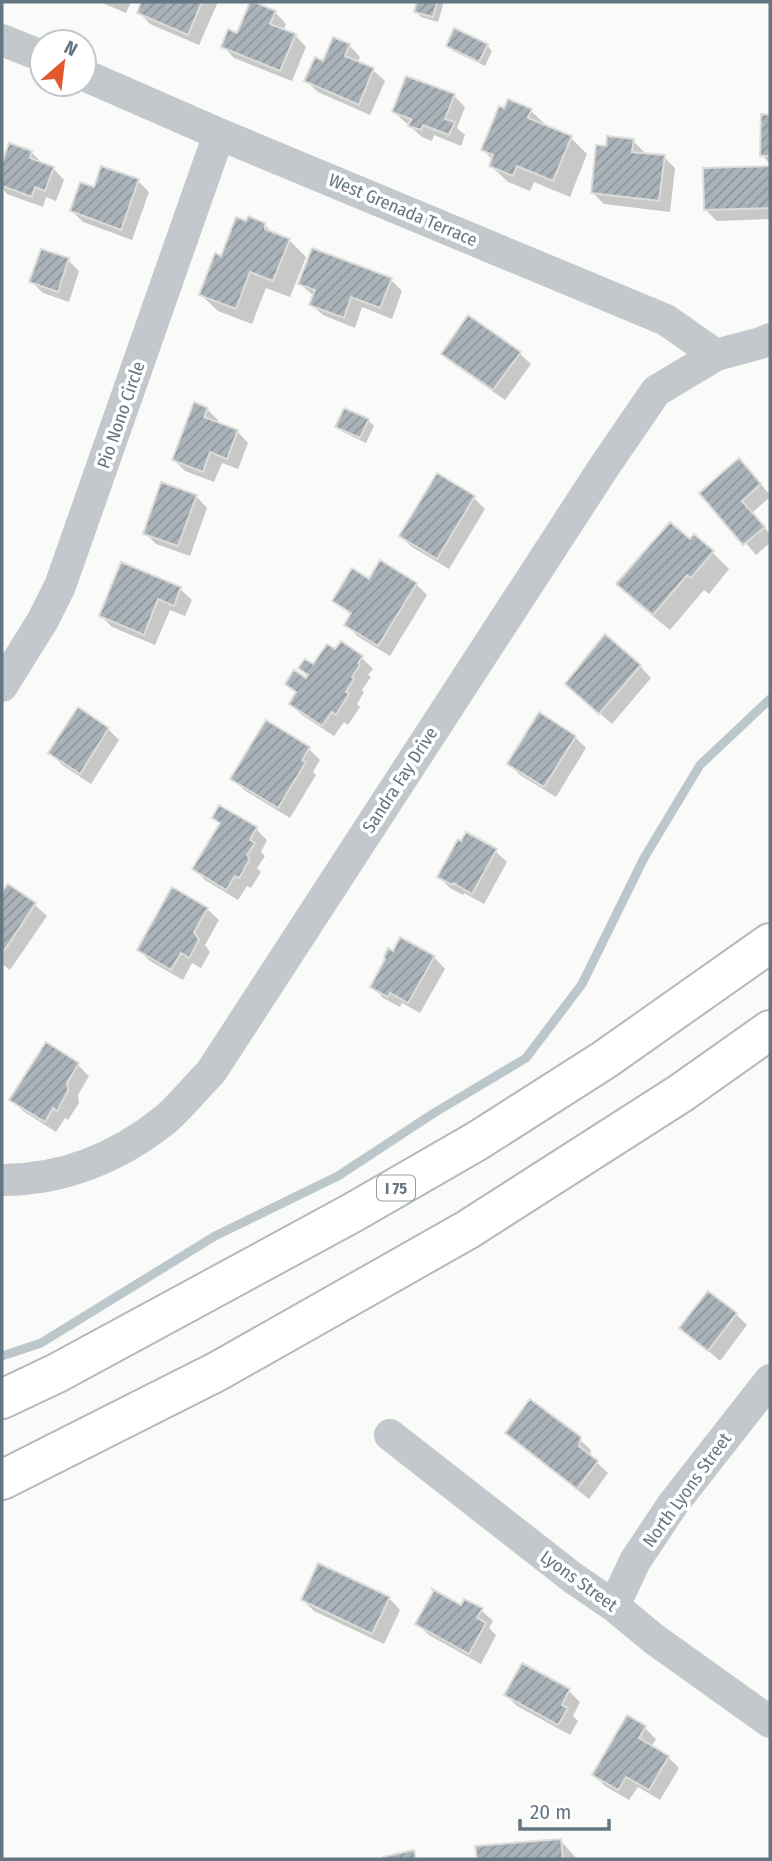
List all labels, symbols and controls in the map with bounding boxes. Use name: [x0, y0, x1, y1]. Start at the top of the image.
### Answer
north arrow: [28, 28, 98, 98]
text: N: [60, 36, 81, 61]
street label: West Grenada Terrace: [325, 169, 481, 251]
street label: Pio Nono Circle: [92, 358, 150, 472]
street label: Sandra Fay Drive: [358, 723, 442, 837]
road number: I 75: [377, 1176, 415, 1200]
street label: North Lyons Street: [638, 1428, 736, 1552]
street label: Lyons Street: [536, 1546, 622, 1616]
scale bar: [520, 1787, 609, 1831]
text: 20 m: [530, 1799, 571, 1825]

